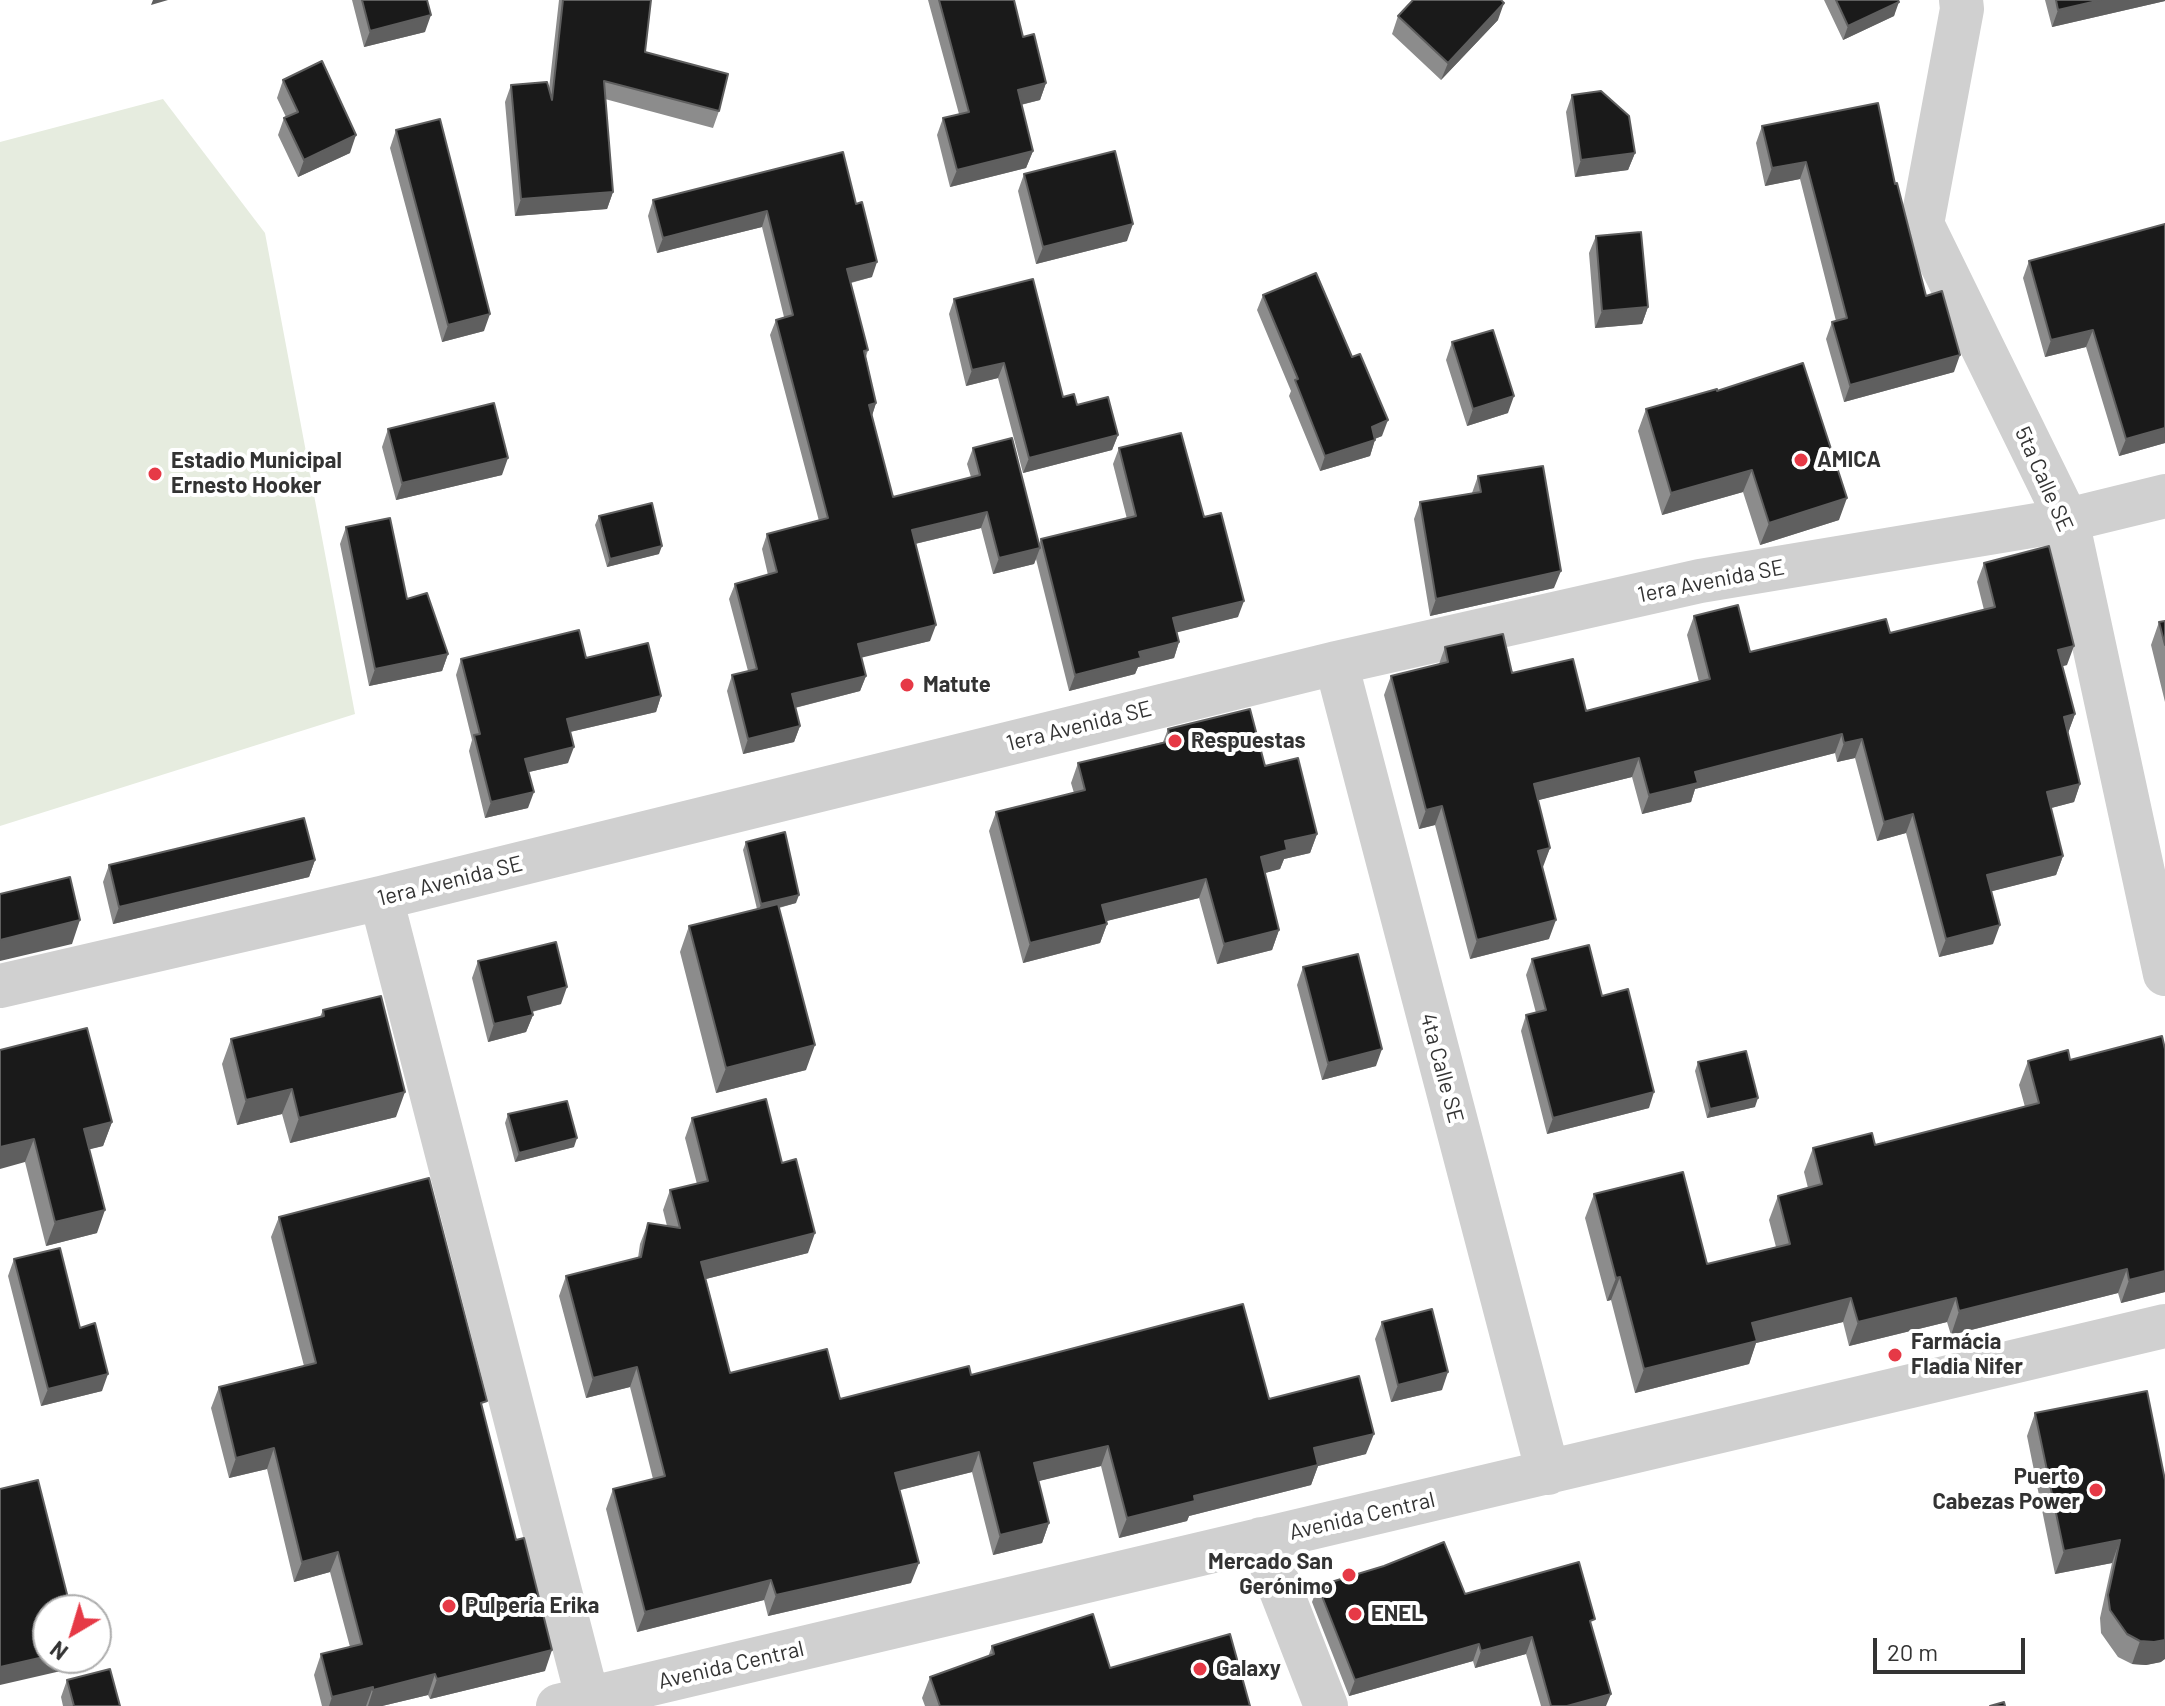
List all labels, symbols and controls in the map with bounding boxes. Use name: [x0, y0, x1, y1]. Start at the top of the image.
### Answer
street label: 5ta Calle SE: [2009, 423, 2079, 535]
place label: AMICA: [1817, 447, 1881, 473]
place label: Estadio Municipal Ernesto Hooker: [171, 448, 342, 500]
marker: AMICA: [1792, 451, 1810, 469]
marker: Estadio Municipal Ernesto Hooker: [146, 465, 164, 483]
street label: 1era Avenida SE: [1635, 554, 1787, 608]
place label: Matute: [923, 672, 991, 698]
marker: Matute: [898, 676, 916, 694]
street label: 1era Avenida SE: [1004, 695, 1154, 757]
place label: Respuestas: [1191, 728, 1306, 754]
marker: Respuestas: [1166, 732, 1184, 750]
street label: 1era Avenida SE: [375, 850, 525, 912]
street label: 4ta Calle SE: [1415, 1010, 1469, 1126]
place label: Farmácia Fladia Nifer: [1911, 1329, 2023, 1380]
marker: Farmácia Fladia Nifer: [1886, 1346, 1904, 1364]
place label: Puerto Cabezas Power: [1932, 1464, 2080, 1516]
marker: Puerto Cabezas Power: [2087, 1481, 2105, 1499]
street label: Avenida Central: [1287, 1486, 1437, 1546]
place label: Mercado San Gerónimo: [1208, 1549, 1333, 1600]
marker: Mercado San Gerónimo: [1340, 1566, 1358, 1584]
place label: Pulpería Erika: [465, 1593, 599, 1619]
north arrow: [32, 1594, 112, 1674]
marker: Pulpería Erika: [440, 1597, 458, 1615]
place label: ENEL: [1371, 1601, 1424, 1627]
marker: ENEL: [1346, 1605, 1364, 1623]
scale bar: [1877, 1622, 2029, 1672]
street label: Avenida Central: [656, 1635, 806, 1695]
text: N: [45, 1637, 72, 1666]
text: 20 m: [1887, 1637, 1938, 1666]
place label: Galaxy: [1216, 1656, 1281, 1682]
marker: Galaxy: [1191, 1660, 1209, 1678]

